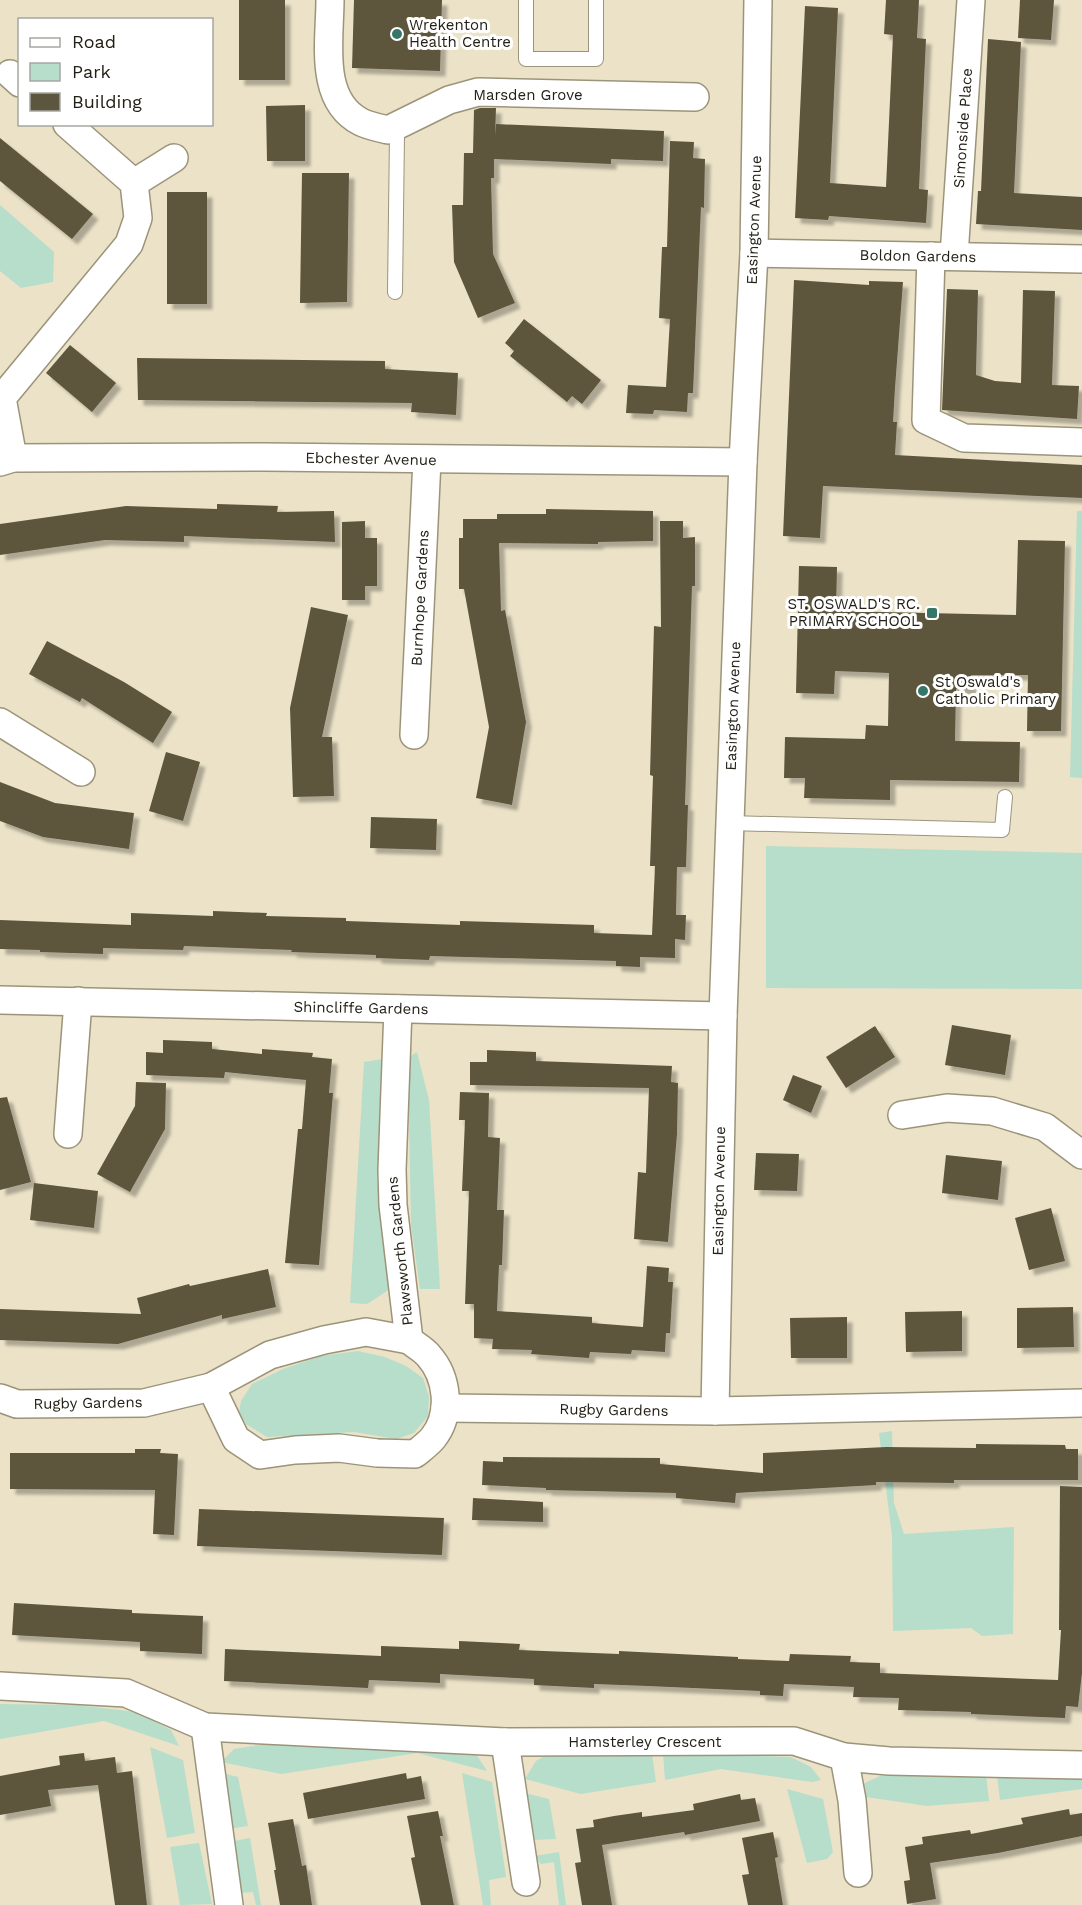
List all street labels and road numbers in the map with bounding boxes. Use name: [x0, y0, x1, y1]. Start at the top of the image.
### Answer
street label: Simonside Place: [950, 67, 976, 189]
street label: Marsden Grove: [473, 86, 583, 104]
street label: Easington Avenue: [743, 155, 765, 285]
street label: Boldon Gardens: [860, 246, 977, 266]
street label: Ebchester Avenue: [305, 449, 437, 469]
street label: Burnhope Gardens: [407, 529, 433, 667]
street label: Easington Avenue: [722, 641, 744, 771]
street label: Shincliffe Gardens: [293, 998, 429, 1018]
street label: Easington Avenue: [709, 1126, 729, 1256]
street label: Plawsworth Gardens: [383, 1175, 417, 1327]
street label: Rugby Gardens: [33, 1393, 143, 1413]
street label: Rugby Gardens: [559, 1400, 669, 1420]
street label: Hamsterley Crescent: [568, 1733, 722, 1751]

